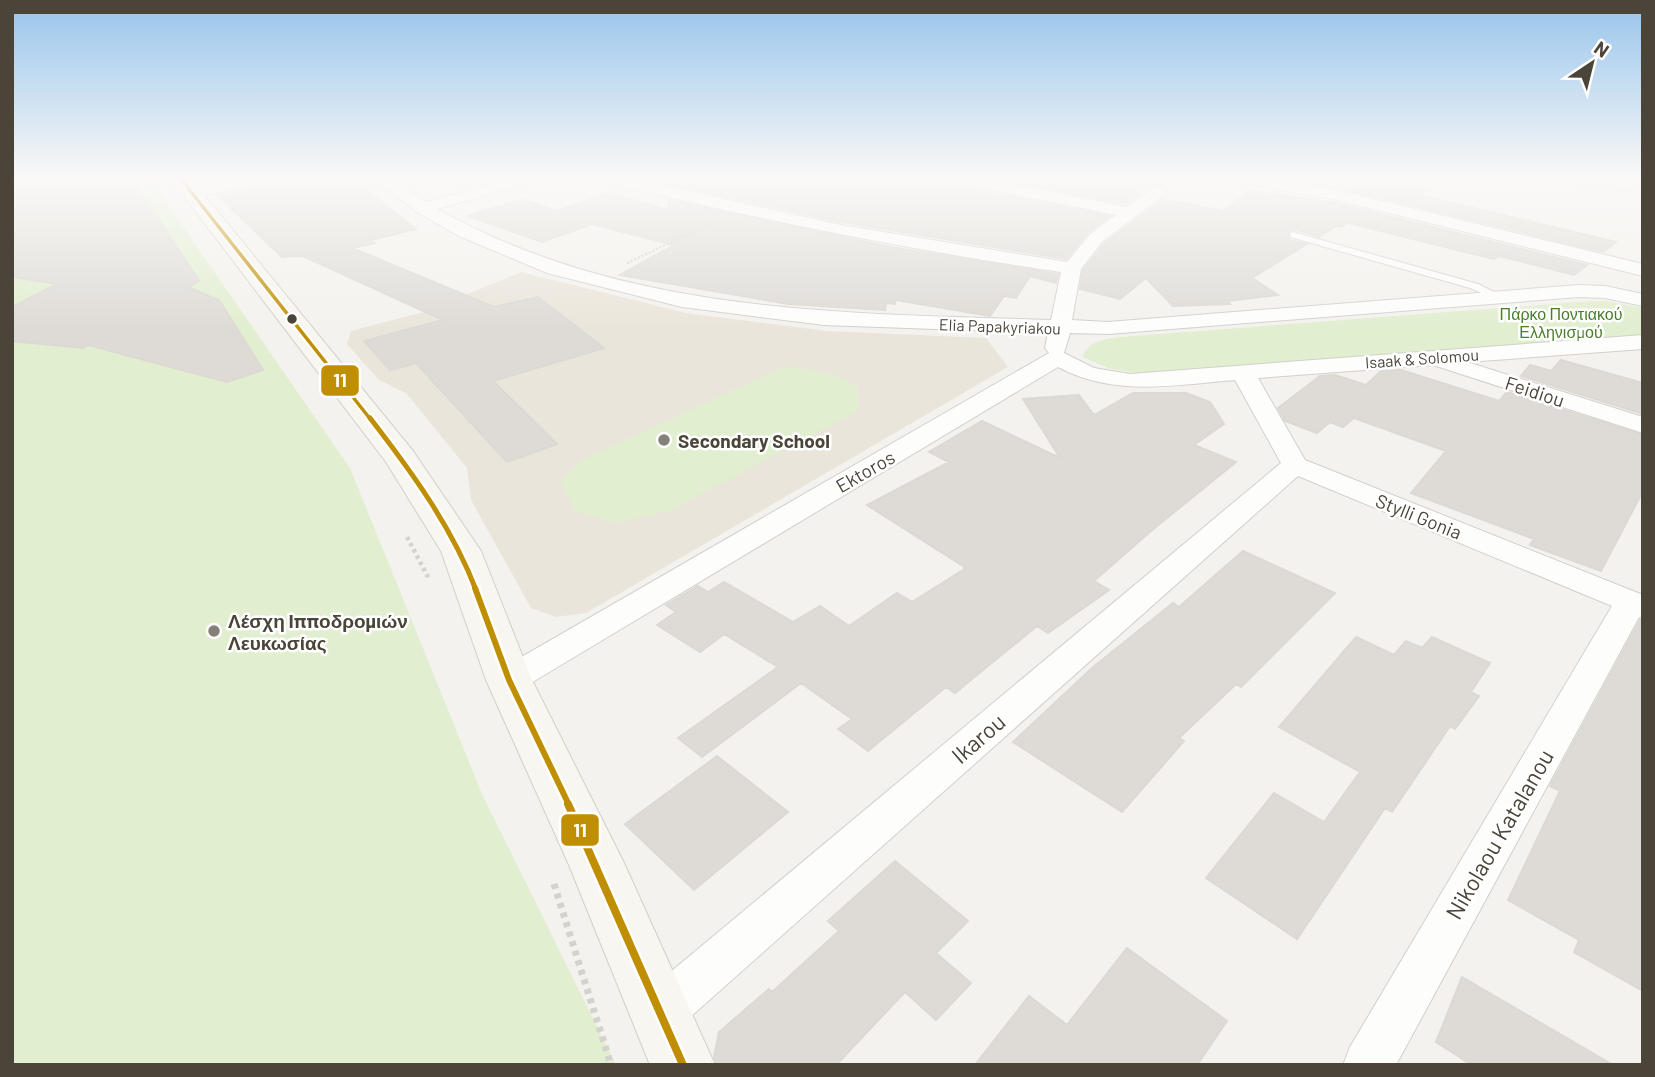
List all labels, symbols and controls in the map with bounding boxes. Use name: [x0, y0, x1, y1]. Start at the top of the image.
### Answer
north arrow: [1557, 28, 1627, 98]
text: N: [1590, 36, 1614, 62]
park label: Πάρκο Ποντιακού Ελληνισμού: [1500, 304, 1622, 341]
unlabelled marker: [285, 312, 299, 326]
street label: Elia Papakyriakou: [939, 314, 1061, 338]
street label: Isaak & Solomou: [1364, 345, 1480, 371]
line badge: 11: [320, 364, 360, 397]
text: 11: [333, 368, 347, 391]
street label: Feidiou: [1503, 371, 1567, 411]
place label: Secondary School: [678, 429, 830, 452]
marker: Secondary School: [656, 432, 672, 448]
street label: Ektoros: [831, 445, 899, 497]
street label: Stylli Gonia: [1373, 488, 1465, 544]
place label: Λέσχη Ιπποδρομιών Λευκωσίας: [228, 609, 408, 654]
marker: Λέσχη Ιπποδρομιών Λευκωσίας: [206, 623, 222, 639]
street label: Ikarou: [945, 707, 1011, 769]
street label: Nikolaou Katalanou: [1439, 744, 1559, 924]
line badge: 11: [560, 813, 600, 847]
text: 11: [573, 818, 587, 841]

